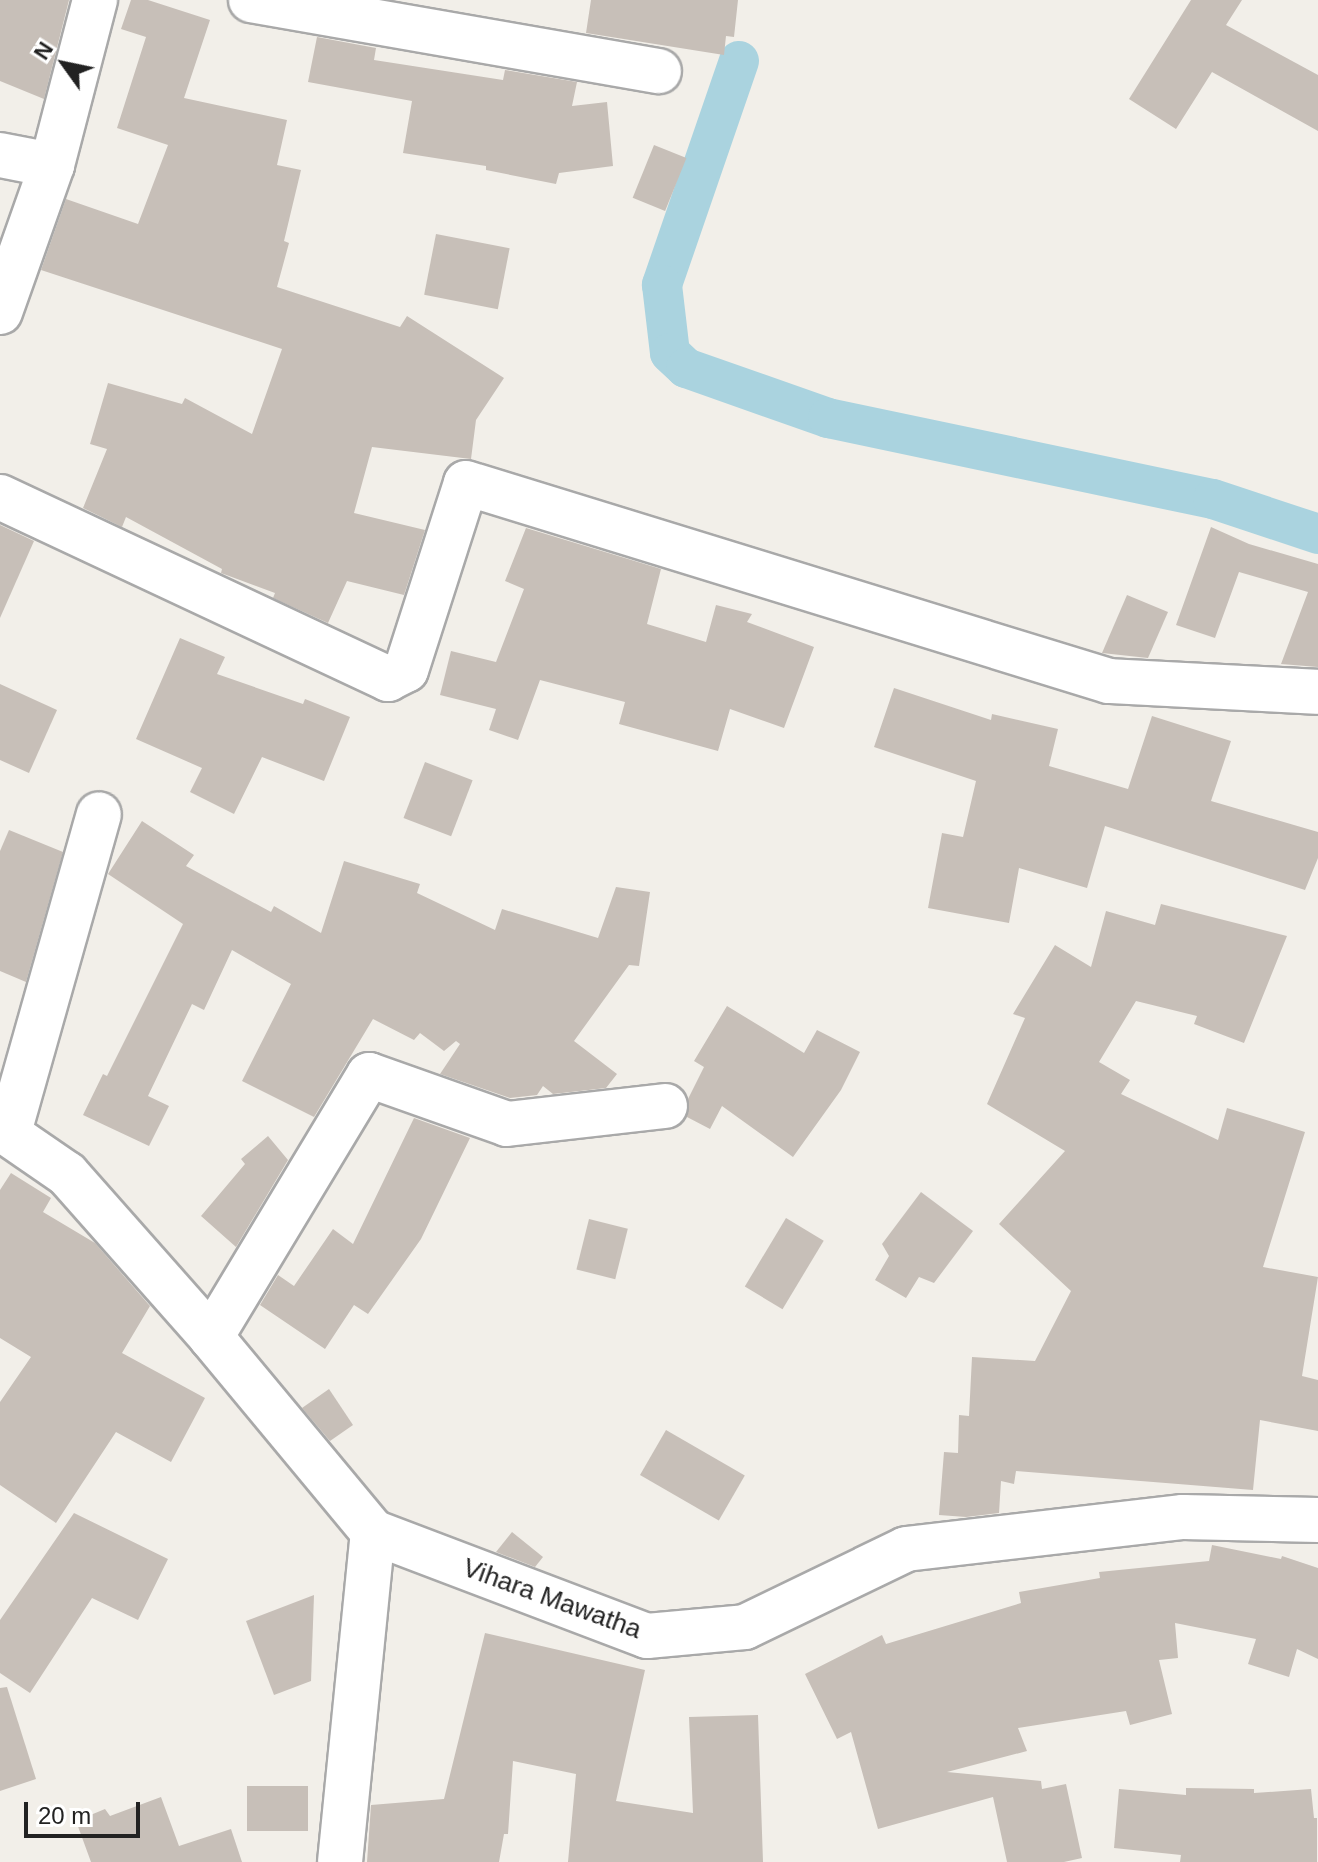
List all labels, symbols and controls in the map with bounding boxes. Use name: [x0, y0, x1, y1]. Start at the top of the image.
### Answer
north arrow: [24, 24, 104, 104]
text: N: [29, 37, 58, 64]
street label: Vihara Mawatha: [459, 1552, 645, 1646]
scale bar: [28, 1786, 144, 1836]
text: 20 m: [38, 1802, 91, 1829]

